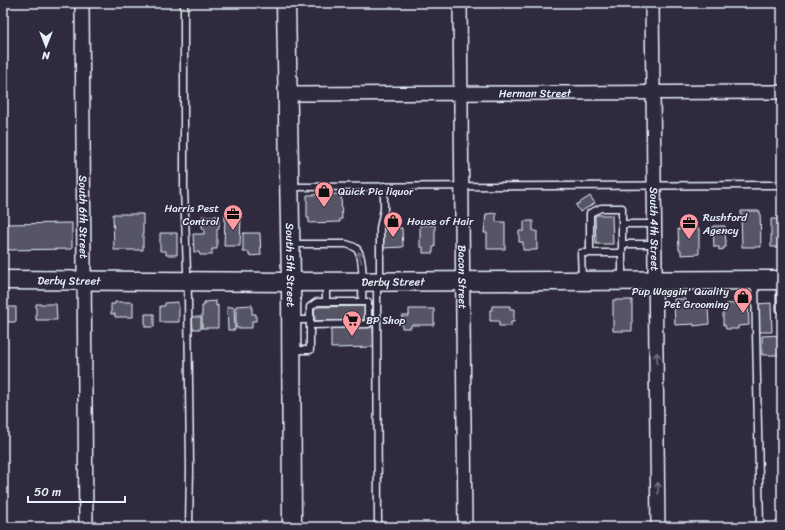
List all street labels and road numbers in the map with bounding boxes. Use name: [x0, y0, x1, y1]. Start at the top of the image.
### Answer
street label: Herman Street: [499, 84, 572, 103]
street label: South 6th Street: [73, 175, 93, 259]
street label: South 4th Street: [644, 187, 664, 271]
street label: South 5th Street: [280, 223, 300, 307]
street label: Bacon Street: [452, 245, 472, 309]
street label: Derby Street: [37, 271, 101, 291]
street label: Derby Street: [361, 272, 425, 292]

